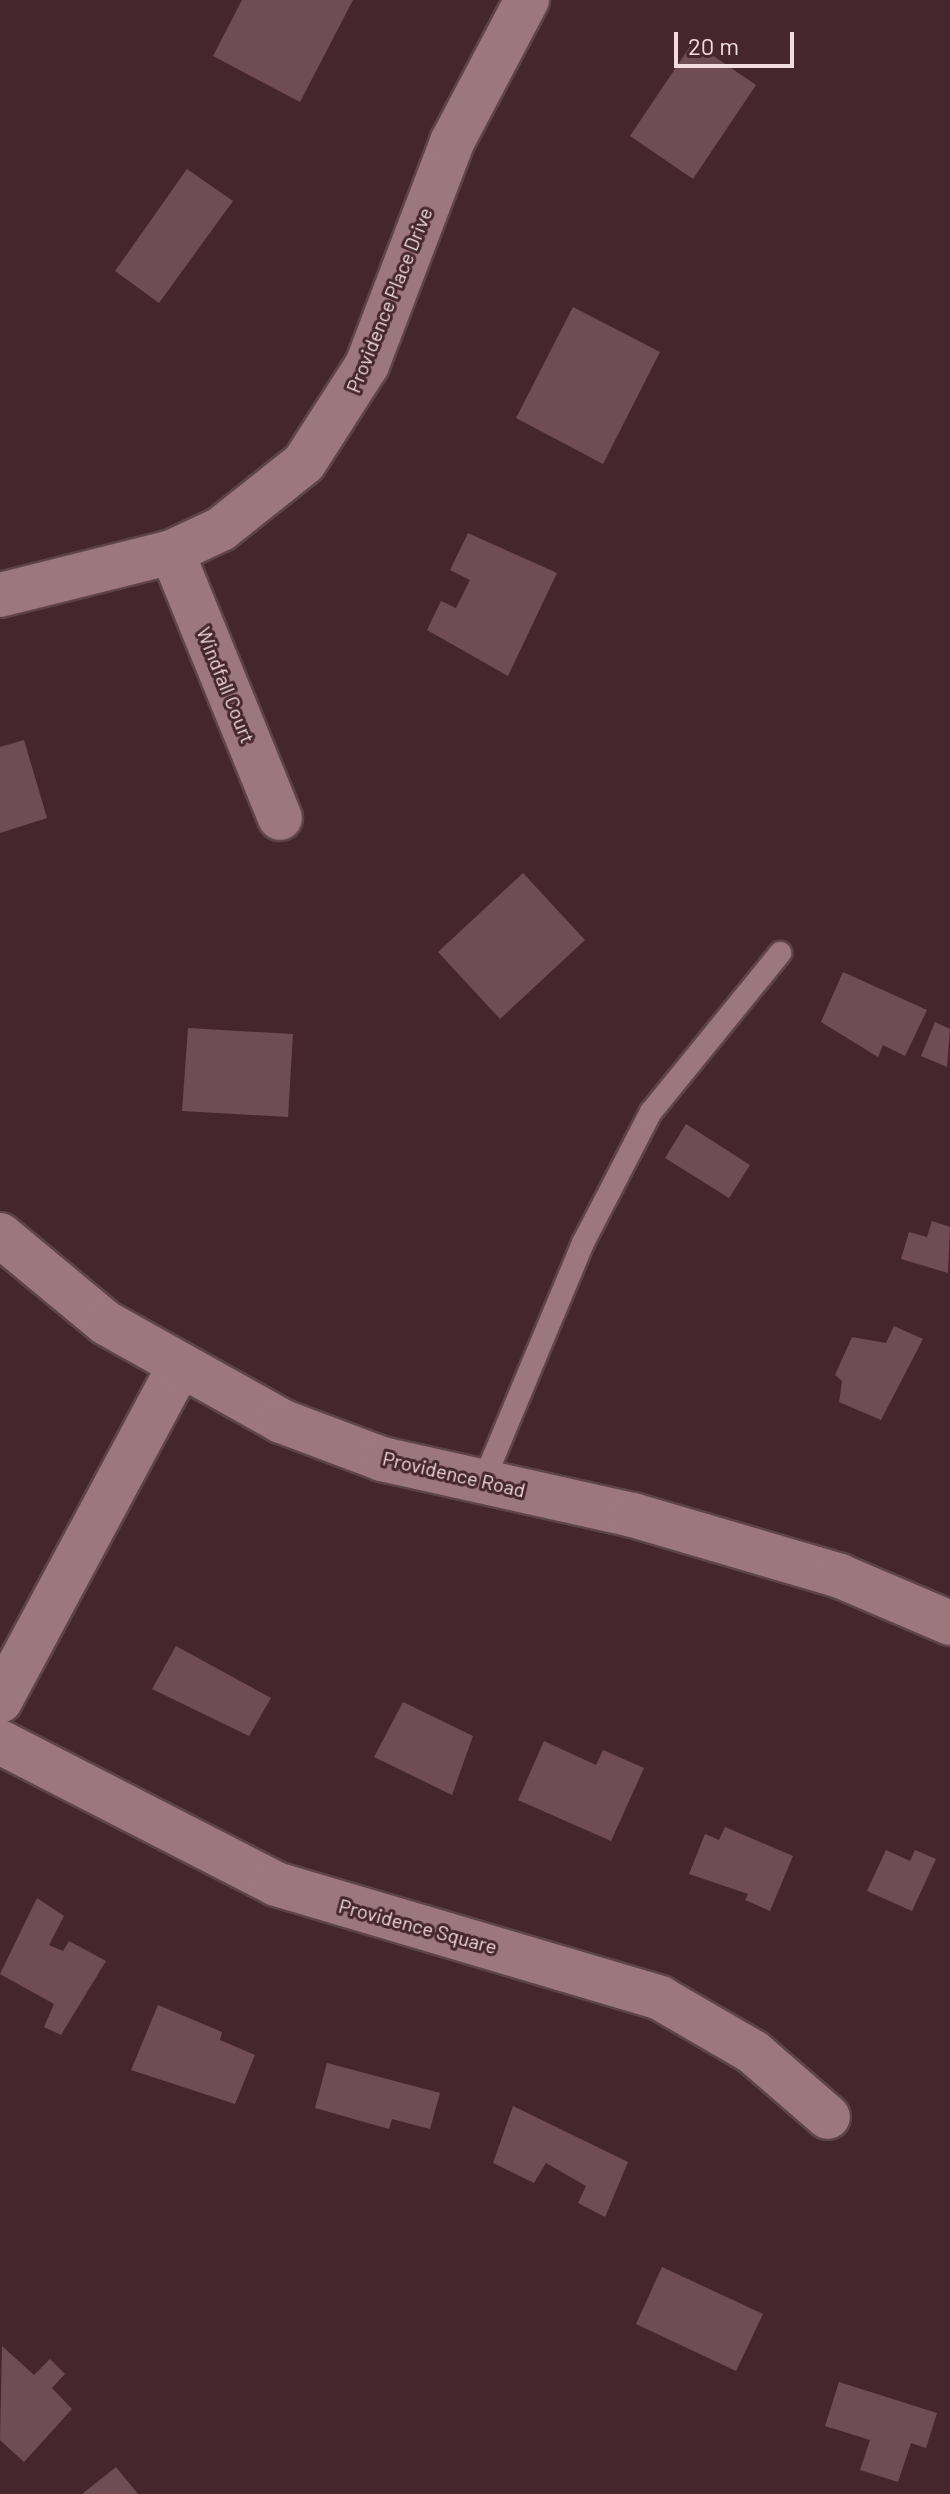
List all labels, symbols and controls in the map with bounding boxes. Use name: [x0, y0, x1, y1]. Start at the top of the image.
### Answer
scale bar: [678, 16, 798, 66]
text: 20 m: [688, 31, 739, 60]
street label: Providence Place Drive: [341, 204, 437, 396]
street label: Windfall Court: [192, 623, 260, 747]
street label: Providence Road: [380, 1446, 528, 1502]
street label: Providence Square: [336, 1893, 500, 1959]

